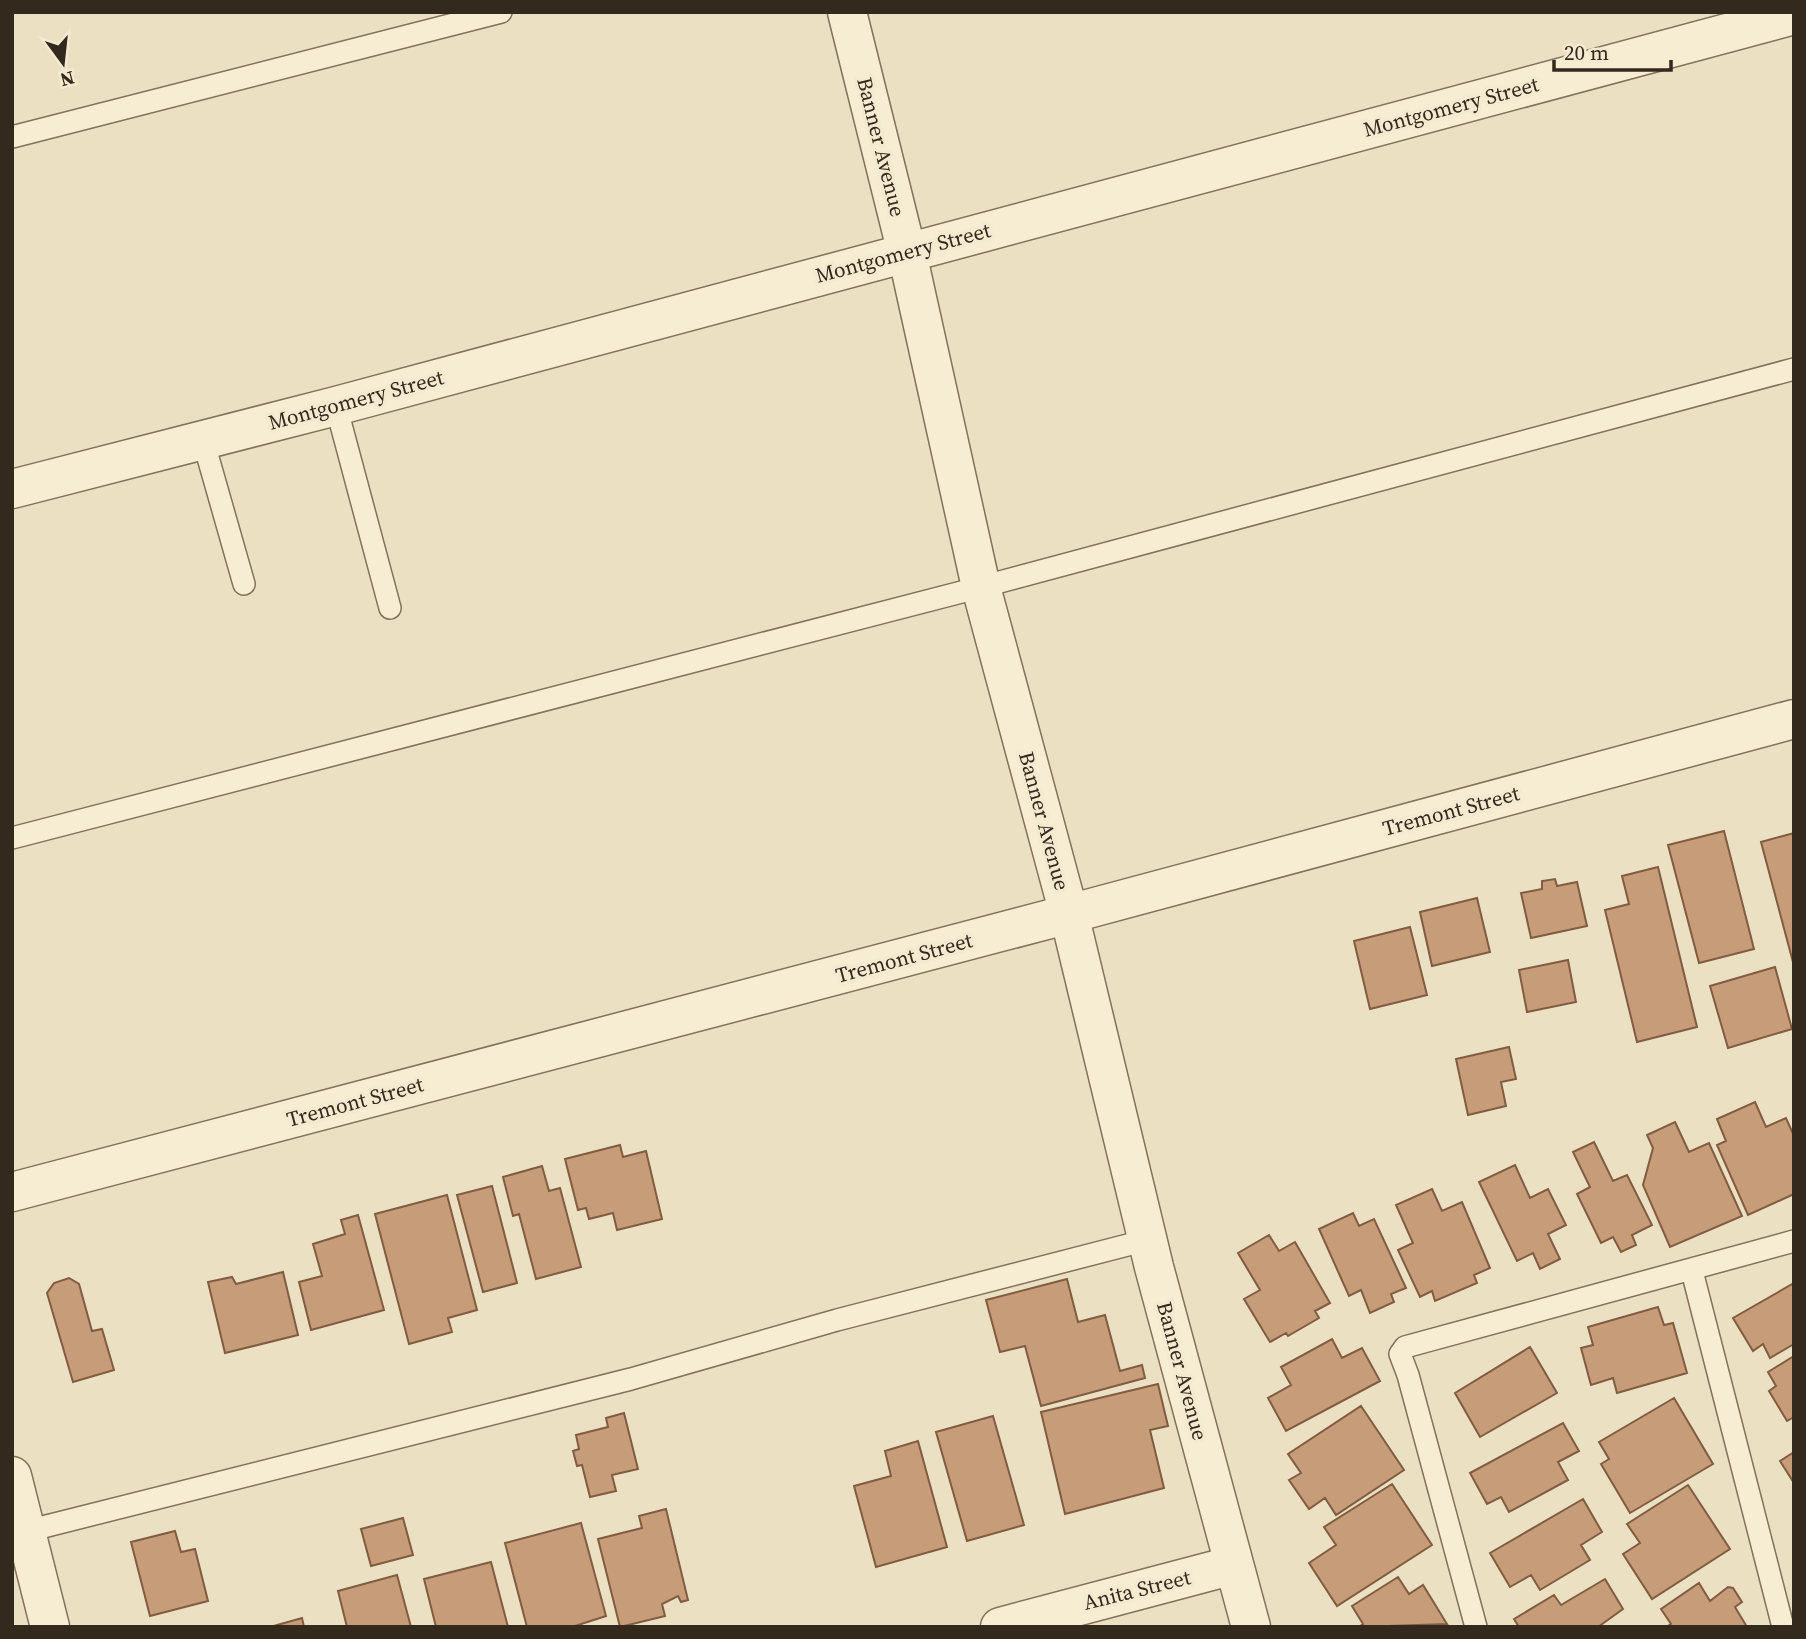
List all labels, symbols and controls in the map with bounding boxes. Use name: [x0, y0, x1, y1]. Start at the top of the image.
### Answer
north arrow: [28, 28, 98, 98]
scale bar: [1554, 28, 1671, 72]
text: 20 m: [1564, 38, 1609, 67]
text: N: [57, 65, 77, 94]
street label: Montgomery Street: [1360, 69, 1542, 144]
street label: Banner Avenue: [850, 74, 913, 220]
street label: Montgomery Street: [812, 215, 994, 290]
street label: Montgomery Street: [265, 362, 447, 437]
street label: Banner Avenue: [1012, 748, 1077, 894]
street label: Tremont Street: [1379, 778, 1523, 843]
street label: Tremont Street: [832, 925, 976, 990]
street label: Tremont Street: [283, 1069, 427, 1134]
street label: Banner Avenue: [1150, 1298, 1215, 1444]
street label: Anita Street: [1080, 1562, 1194, 1617]

